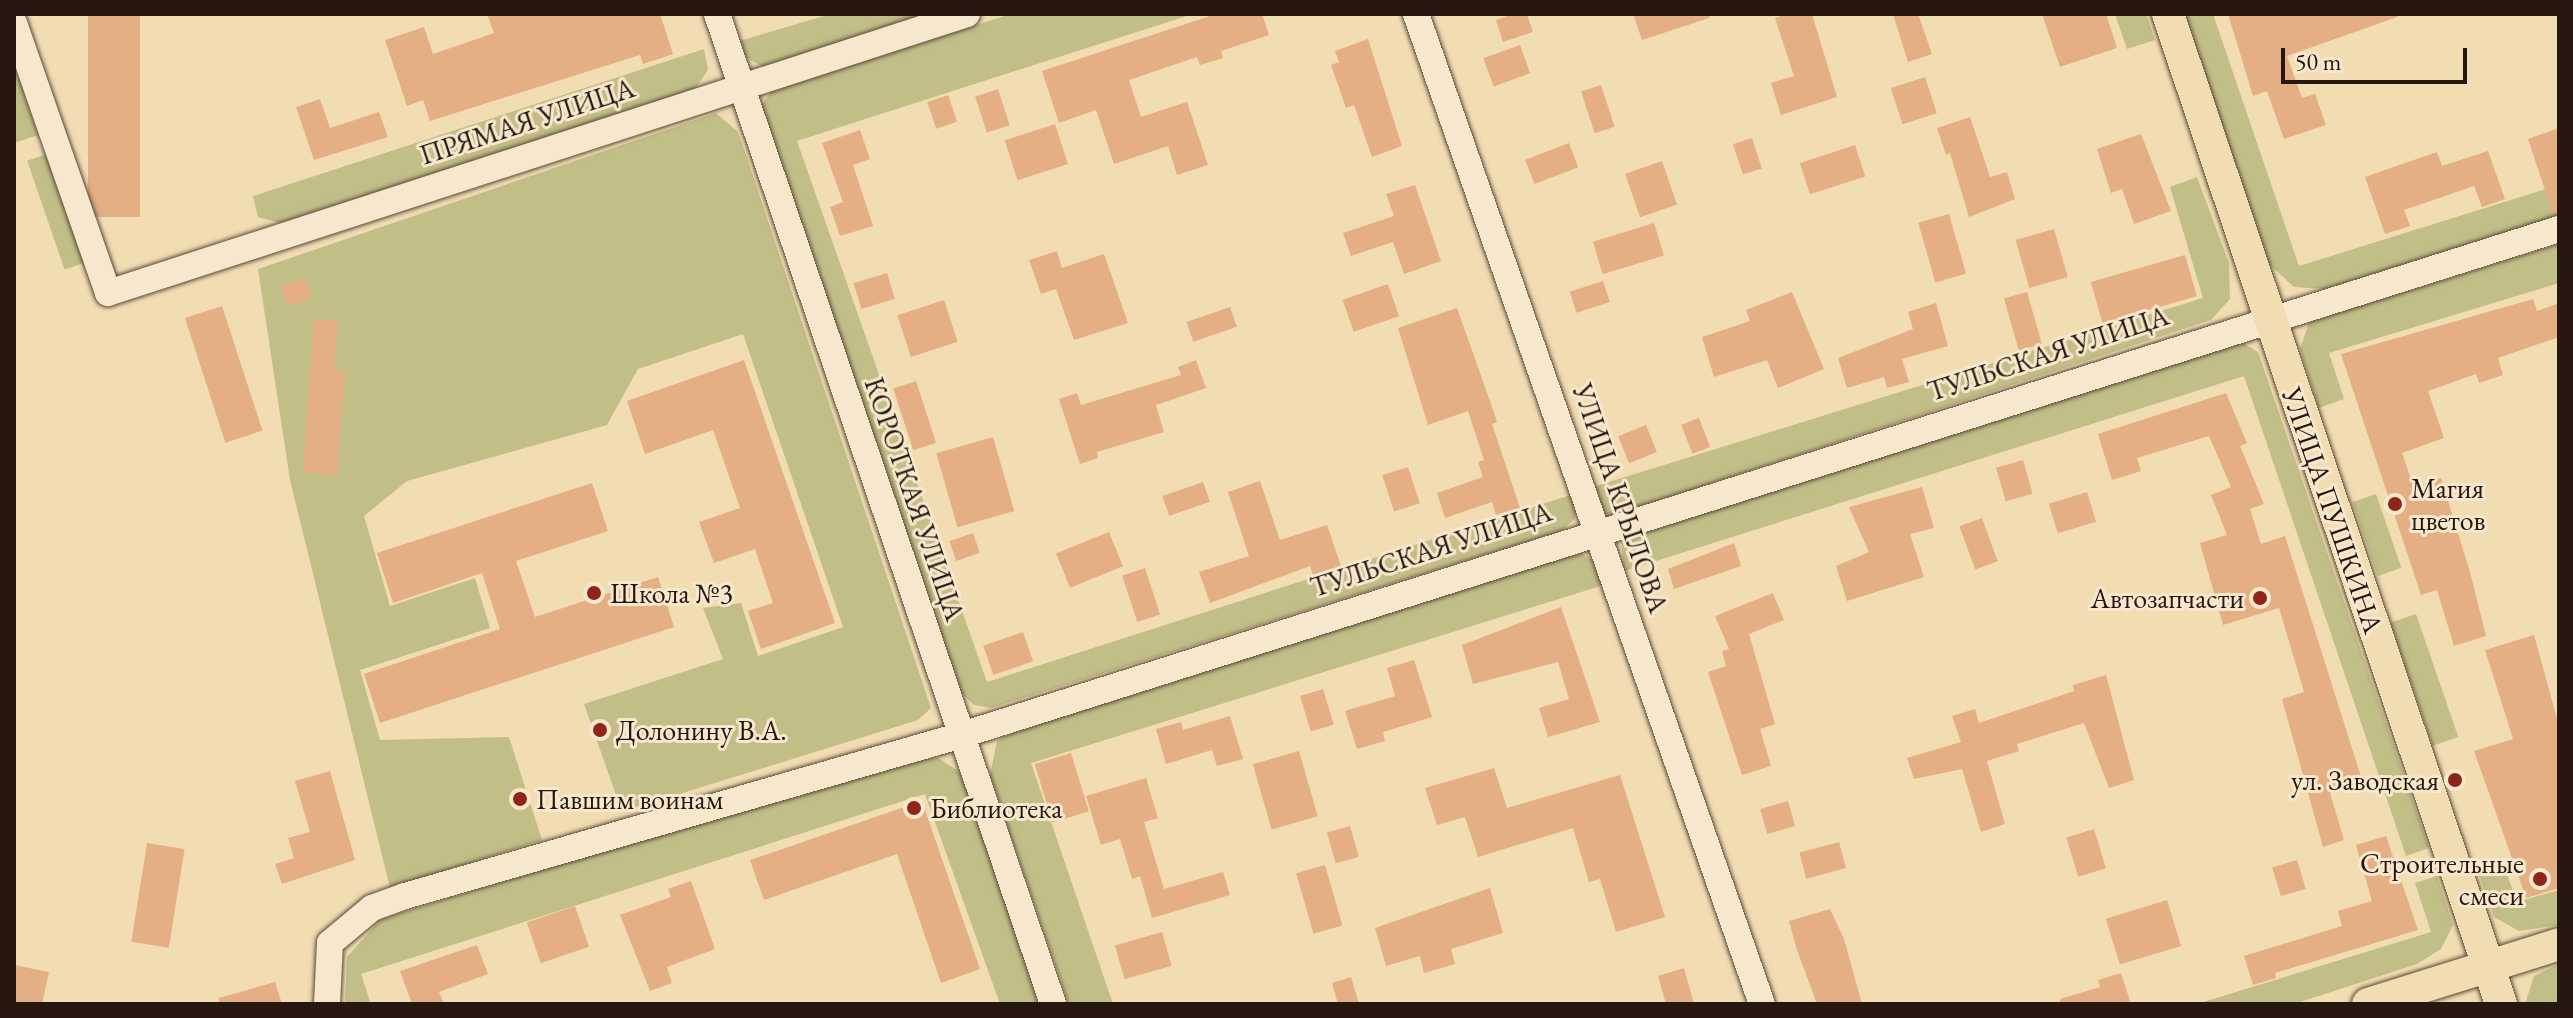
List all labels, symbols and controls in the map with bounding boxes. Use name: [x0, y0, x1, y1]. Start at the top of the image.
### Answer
scale bar: [2285, 32, 2471, 82]
text: 50 m: [2295, 46, 2342, 77]
street label: ПРЯМАЯ УЛИЦА: [415, 70, 639, 172]
street label: ТУЛЬСКАЯ УЛИЦА: [1923, 298, 2173, 408]
street label: КОРОТКАЯ УЛИЦА: [858, 373, 972, 625]
street label: УЛИЦА КРЫЛОВА: [1566, 379, 1676, 617]
street label: УЛИЦА ПУШКИНА: [2275, 383, 2391, 637]
place label: Магия цветов: [2411, 471, 2485, 537]
street label: ТУЛЬСКАЯ УЛИЦА: [1306, 494, 1556, 604]
marker: Магия цветов: [2386, 495, 2404, 513]
place label: Школа №3: [610, 576, 733, 610]
place label: Автозапчасти: [2091, 581, 2244, 615]
marker: Школа №3: [585, 584, 603, 602]
marker: Автозапчасти: [2251, 589, 2269, 607]
place label: Долонину В.А.: [616, 713, 787, 747]
marker: Долонину В.А.: [591, 721, 609, 739]
place label: ул. Заводская: [2291, 763, 2439, 797]
marker: ул. Заводская: [2446, 771, 2464, 789]
place label: Павшим воинам: [536, 782, 723, 816]
marker: Павшим воинам: [511, 790, 529, 808]
place label: Библиотека: [930, 791, 1062, 825]
marker: Библиотека: [905, 799, 923, 817]
place label: Строительные смеси: [2360, 846, 2524, 912]
marker: Строительные смеси: [2531, 870, 2549, 888]

